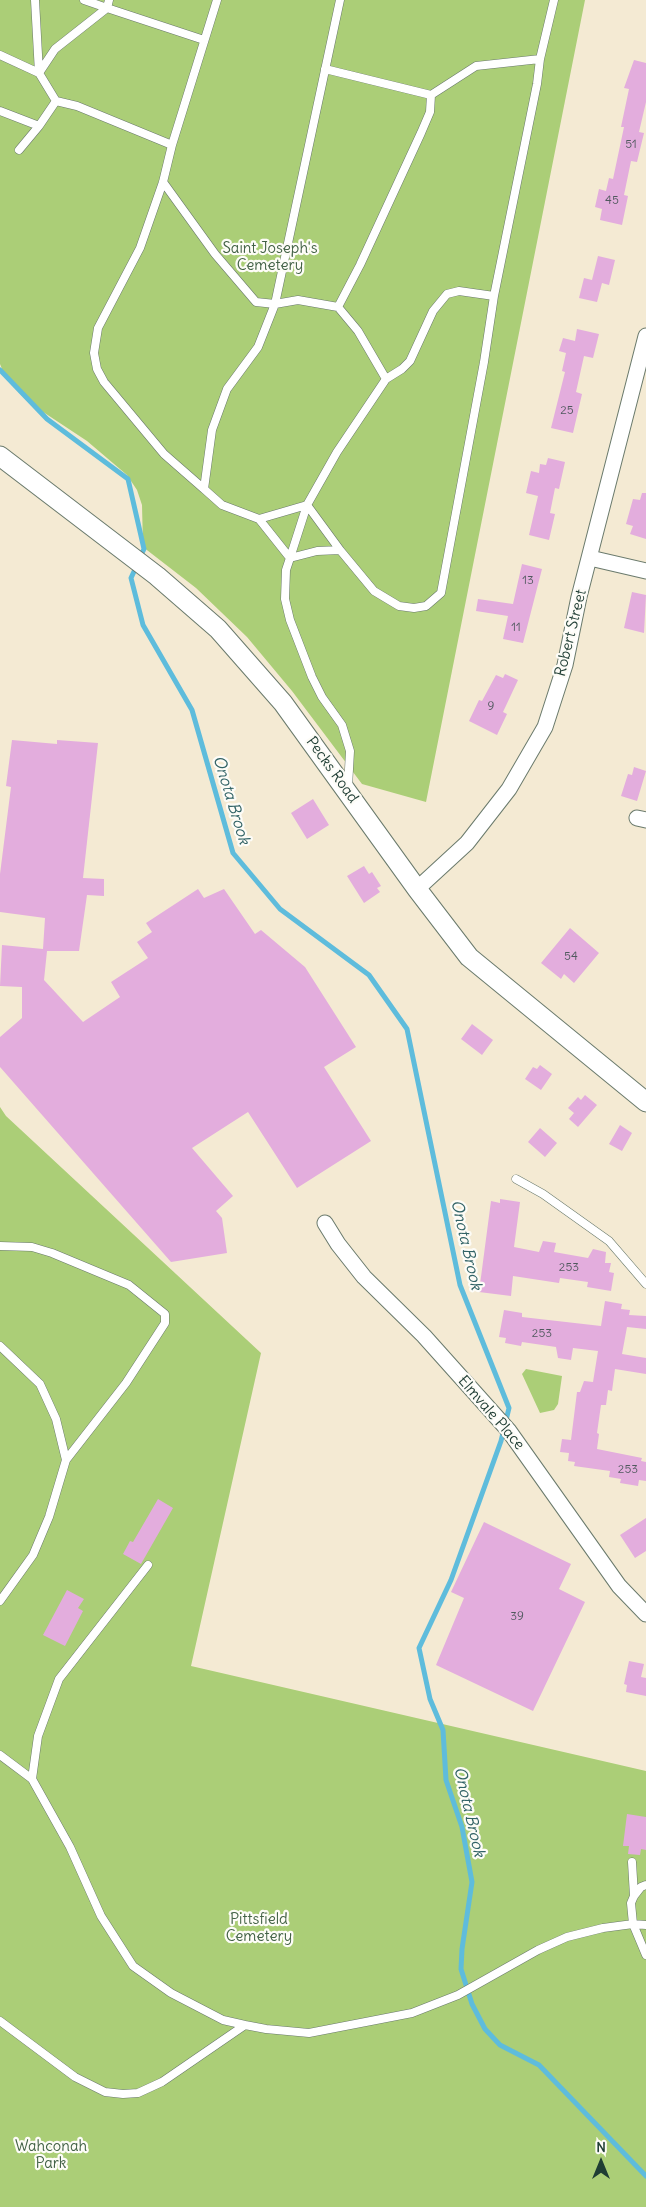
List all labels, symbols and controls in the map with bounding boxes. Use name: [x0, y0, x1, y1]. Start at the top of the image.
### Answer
house number: 51: [625, 138, 637, 152]
house number: 45: [605, 194, 619, 208]
park label: Saint Joseph's Cemetery: [222, 240, 318, 275]
house number: 25: [560, 404, 574, 418]
house number: 13: [522, 574, 534, 588]
street label: Robert Street: [552, 588, 590, 678]
house number: 11: [511, 621, 521, 635]
house number: 9: [488, 700, 494, 714]
street label: Pecks Road: [302, 733, 362, 807]
water label: Onota Brook: [208, 753, 254, 847]
house number: 54: [564, 950, 578, 964]
water label: Onota Brook: [446, 1198, 486, 1292]
house number: 253: [559, 1261, 579, 1275]
house number: 253: [532, 1327, 552, 1341]
street label: Elmvale Place: [454, 1372, 528, 1454]
house number: 253: [618, 1463, 638, 1477]
house number: 39: [510, 1610, 524, 1624]
water label: Onota Brook: [449, 1765, 489, 1859]
park label: Pittsfield Cemetery: [226, 1911, 292, 1946]
north arrow: [576, 2137, 626, 2187]
park label: Wahconah Park: [15, 2138, 87, 2173]
text: N: [596, 2138, 606, 2156]

